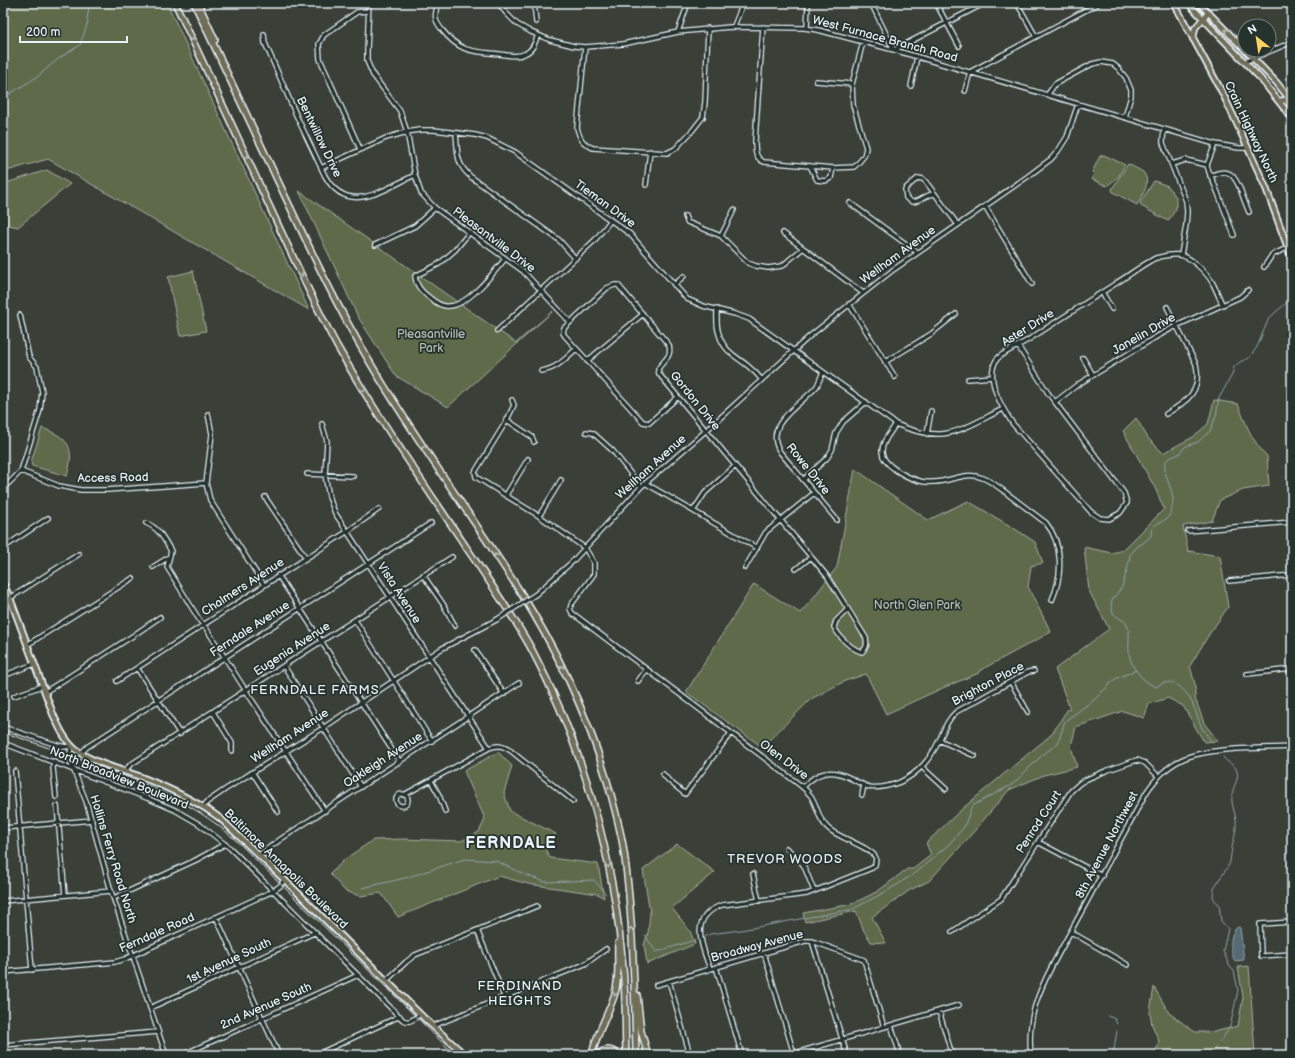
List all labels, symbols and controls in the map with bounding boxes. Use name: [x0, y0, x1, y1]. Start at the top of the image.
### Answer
street label: West Furnace Branch Road: [811, 12, 959, 66]
scale bar: [20, 18, 127, 44]
north arrow: [1237, 18, 1277, 58]
text: N: [1245, 22, 1259, 37]
text: 200 m: [26, 25, 60, 40]
one-way arrow: [1224, 29, 1232, 36]
one-way arrow: [187, 34, 195, 42]
street label: Crain Highway North: [1221, 79, 1281, 186]
street label: Bentwillow Drive: [293, 94, 345, 180]
one-way arrow: [241, 152, 249, 160]
street label: Tieman Drive: [572, 177, 638, 231]
street label: Pleasantville Drive: [450, 204, 538, 276]
street label: Wellham Avenue: [857, 223, 939, 287]
one-way arrow: [296, 270, 304, 278]
street label: Aster Drive: [999, 306, 1057, 350]
street label: Janelin Drive: [1110, 310, 1178, 358]
park label: Pleasantville Park: [397, 327, 465, 356]
street label: Gordon Drive: [667, 368, 723, 434]
one-way arrow: [358, 385, 365, 392]
street label: Wellham Avenue: [613, 431, 689, 503]
street label: Rowe Drive: [783, 440, 833, 498]
one-way arrow: [422, 445, 429, 452]
street label: Access Road: [77, 470, 149, 486]
one-way arrow: [493, 553, 501, 560]
street label: Chalmers Avenue: [199, 555, 287, 619]
street label: Vista Avenue: [374, 560, 424, 626]
street label: Ferndale Avenue: [207, 598, 293, 660]
park label: North Glen Park: [874, 598, 960, 613]
street label: Eugenia Avenue: [251, 619, 333, 679]
street label: Brighton Place: [949, 659, 1027, 709]
one-way arrow: [559, 665, 567, 672]
district label: FERNDALE FARMS: [250, 682, 380, 698]
street label: Wellham Avenue: [248, 705, 332, 767]
street label: Oakleigh Avenue: [341, 729, 425, 791]
street label: Olen Drive: [757, 737, 811, 783]
street label: North Broadview Boulevard: [47, 743, 191, 813]
one-way arrow: [605, 786, 614, 793]
street label: Penrod Court: [1013, 787, 1065, 856]
street label: 8th Avenue Northwest: [1072, 789, 1142, 901]
street label: Hollins Ferry Road North: [86, 793, 140, 925]
street label: Baltimore Annapolis Boulevard: [221, 806, 351, 932]
district label: FERNDALE: [465, 834, 557, 853]
district label: TREVOR WOODS: [727, 851, 843, 867]
one-way arrow: [604, 862, 612, 868]
one-way arrow: [145, 879, 152, 887]
street label: Ferndale Road: [117, 910, 197, 956]
street label: Broadway Avenue: [709, 926, 805, 966]
one-way arrow: [627, 927, 636, 933]
street label: 1st Avenue South: [184, 935, 274, 987]
district label: FERDINAND HEIGHTS: [477, 978, 563, 1009]
street label: 2nd Avenue South: [218, 979, 314, 1033]
one-way arrow: [611, 989, 620, 996]

